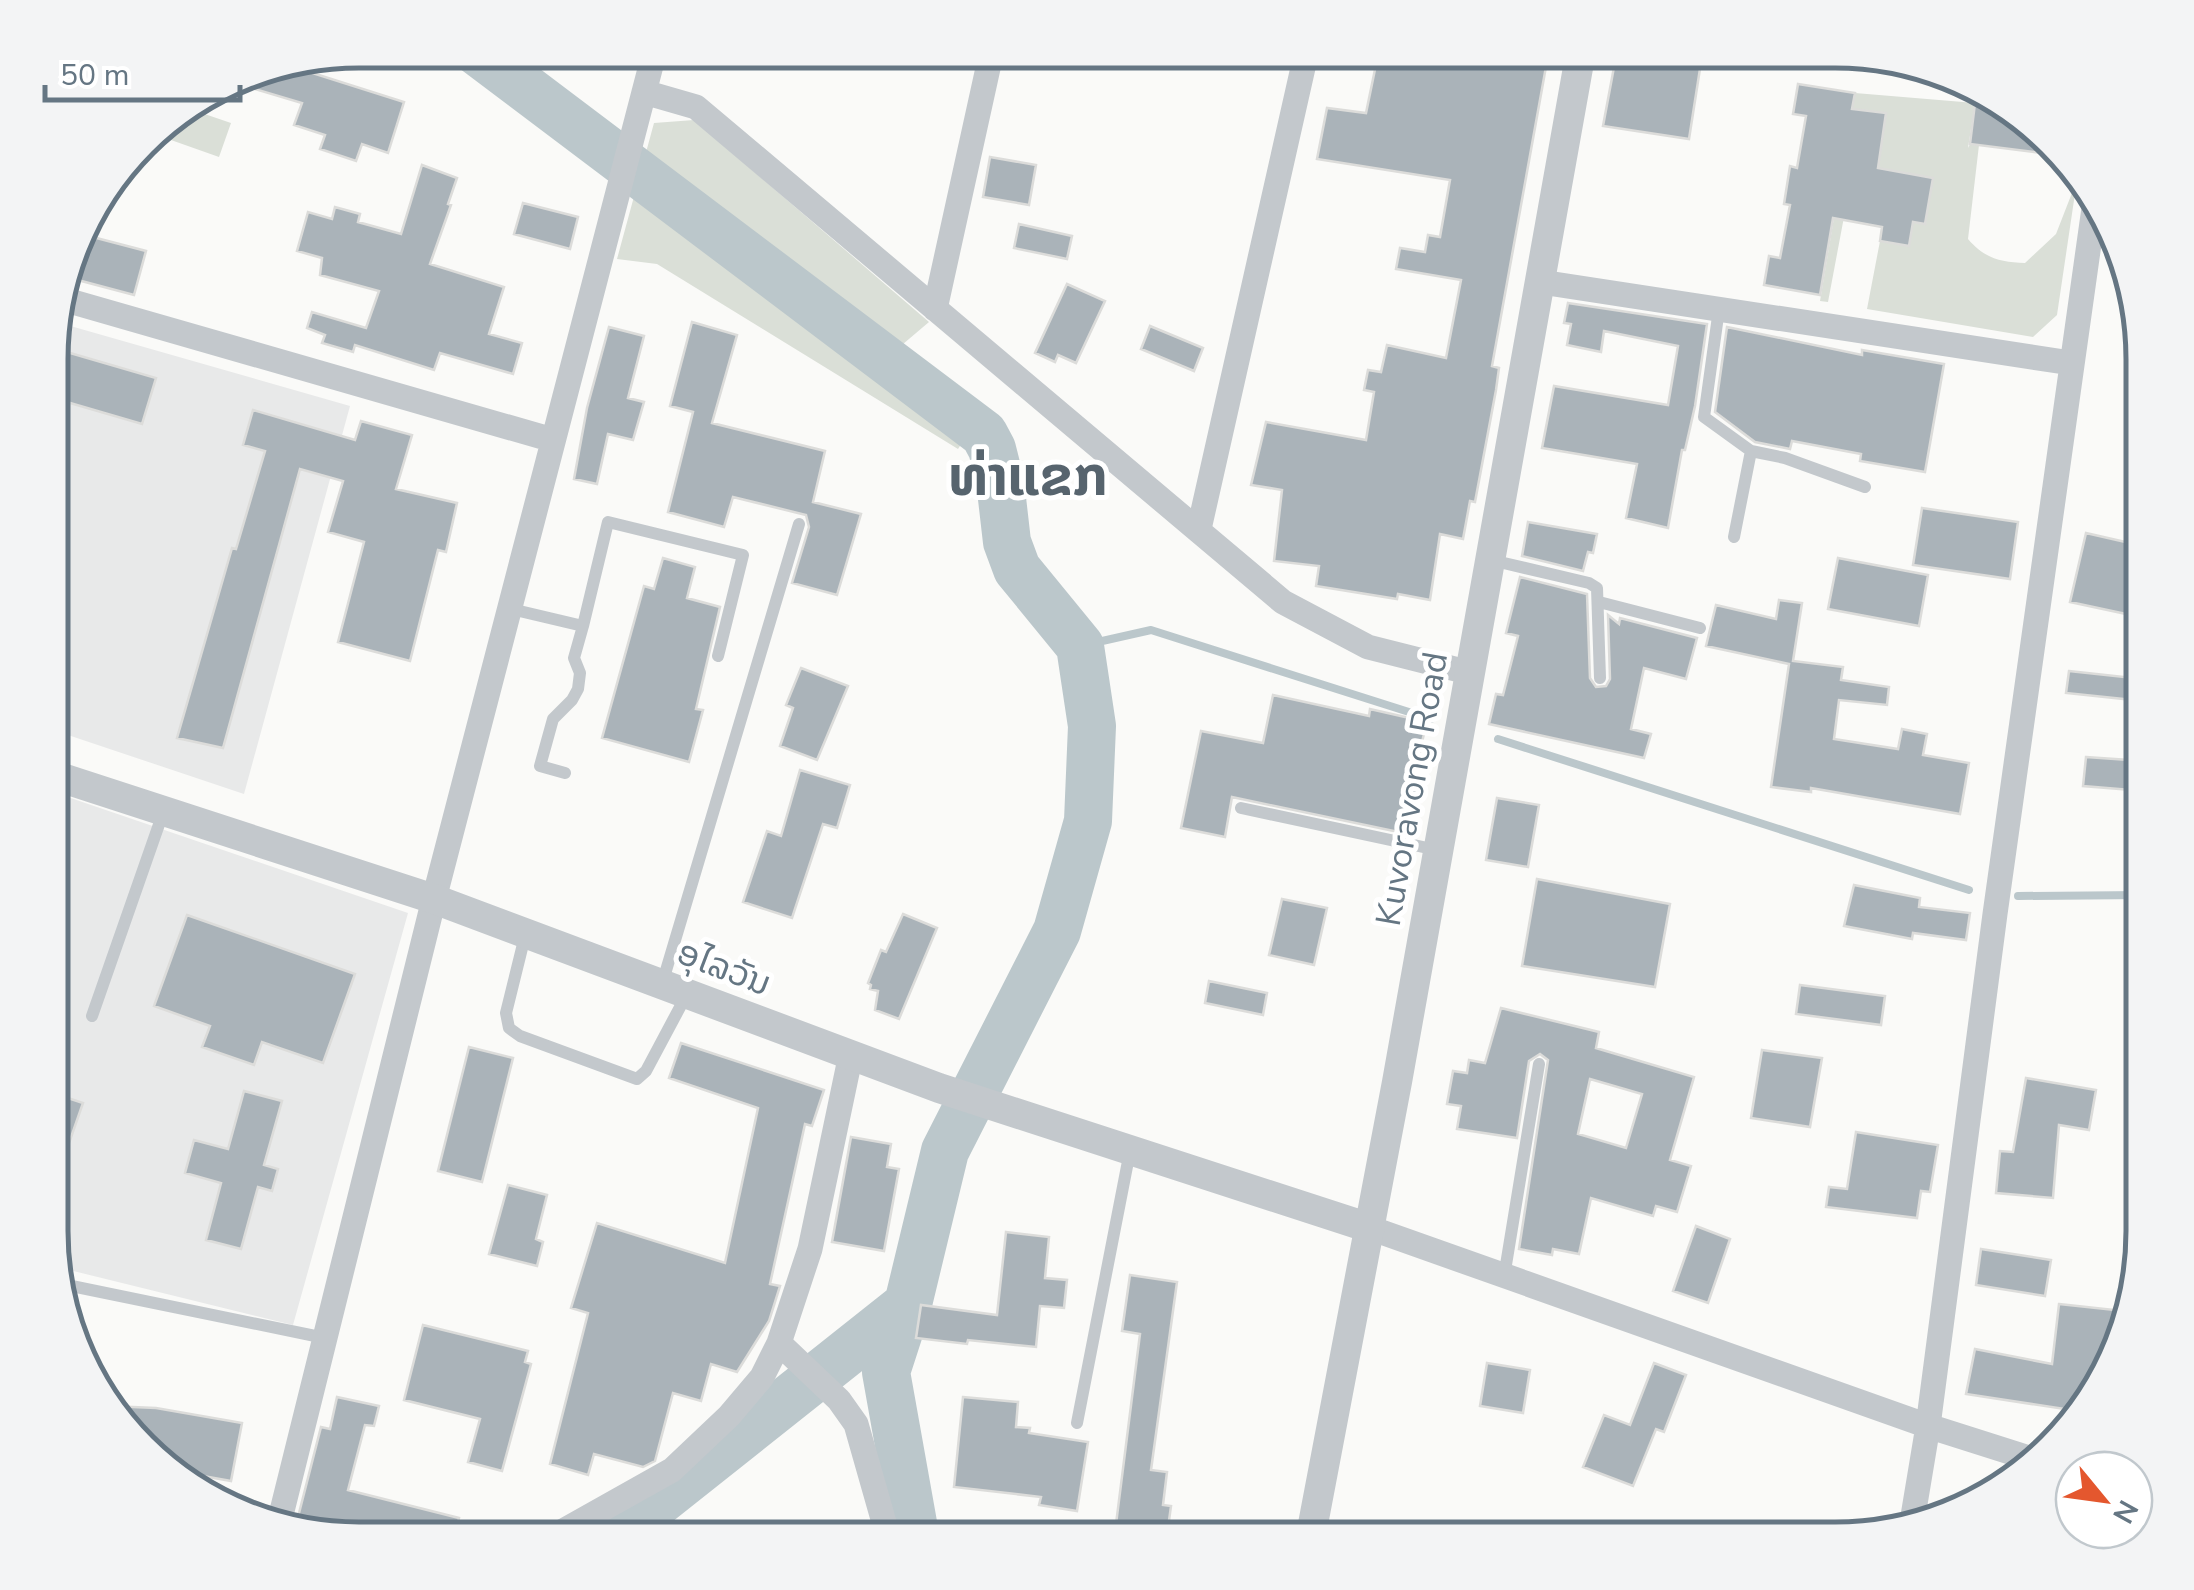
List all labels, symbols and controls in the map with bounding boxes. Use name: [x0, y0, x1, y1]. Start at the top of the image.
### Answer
scale bar: [45, 40, 240, 102]
text: 50 m: [60, 55, 129, 96]
district label: ທ່າແຂກ: [948, 439, 1108, 514]
street label: Kuvoravong Road: [1365, 648, 1459, 930]
street label: ອຸໄລວັນ: [670, 929, 778, 1007]
north arrow: [2054, 1450, 2154, 1550]
text: N: [2103, 1493, 2147, 1530]

